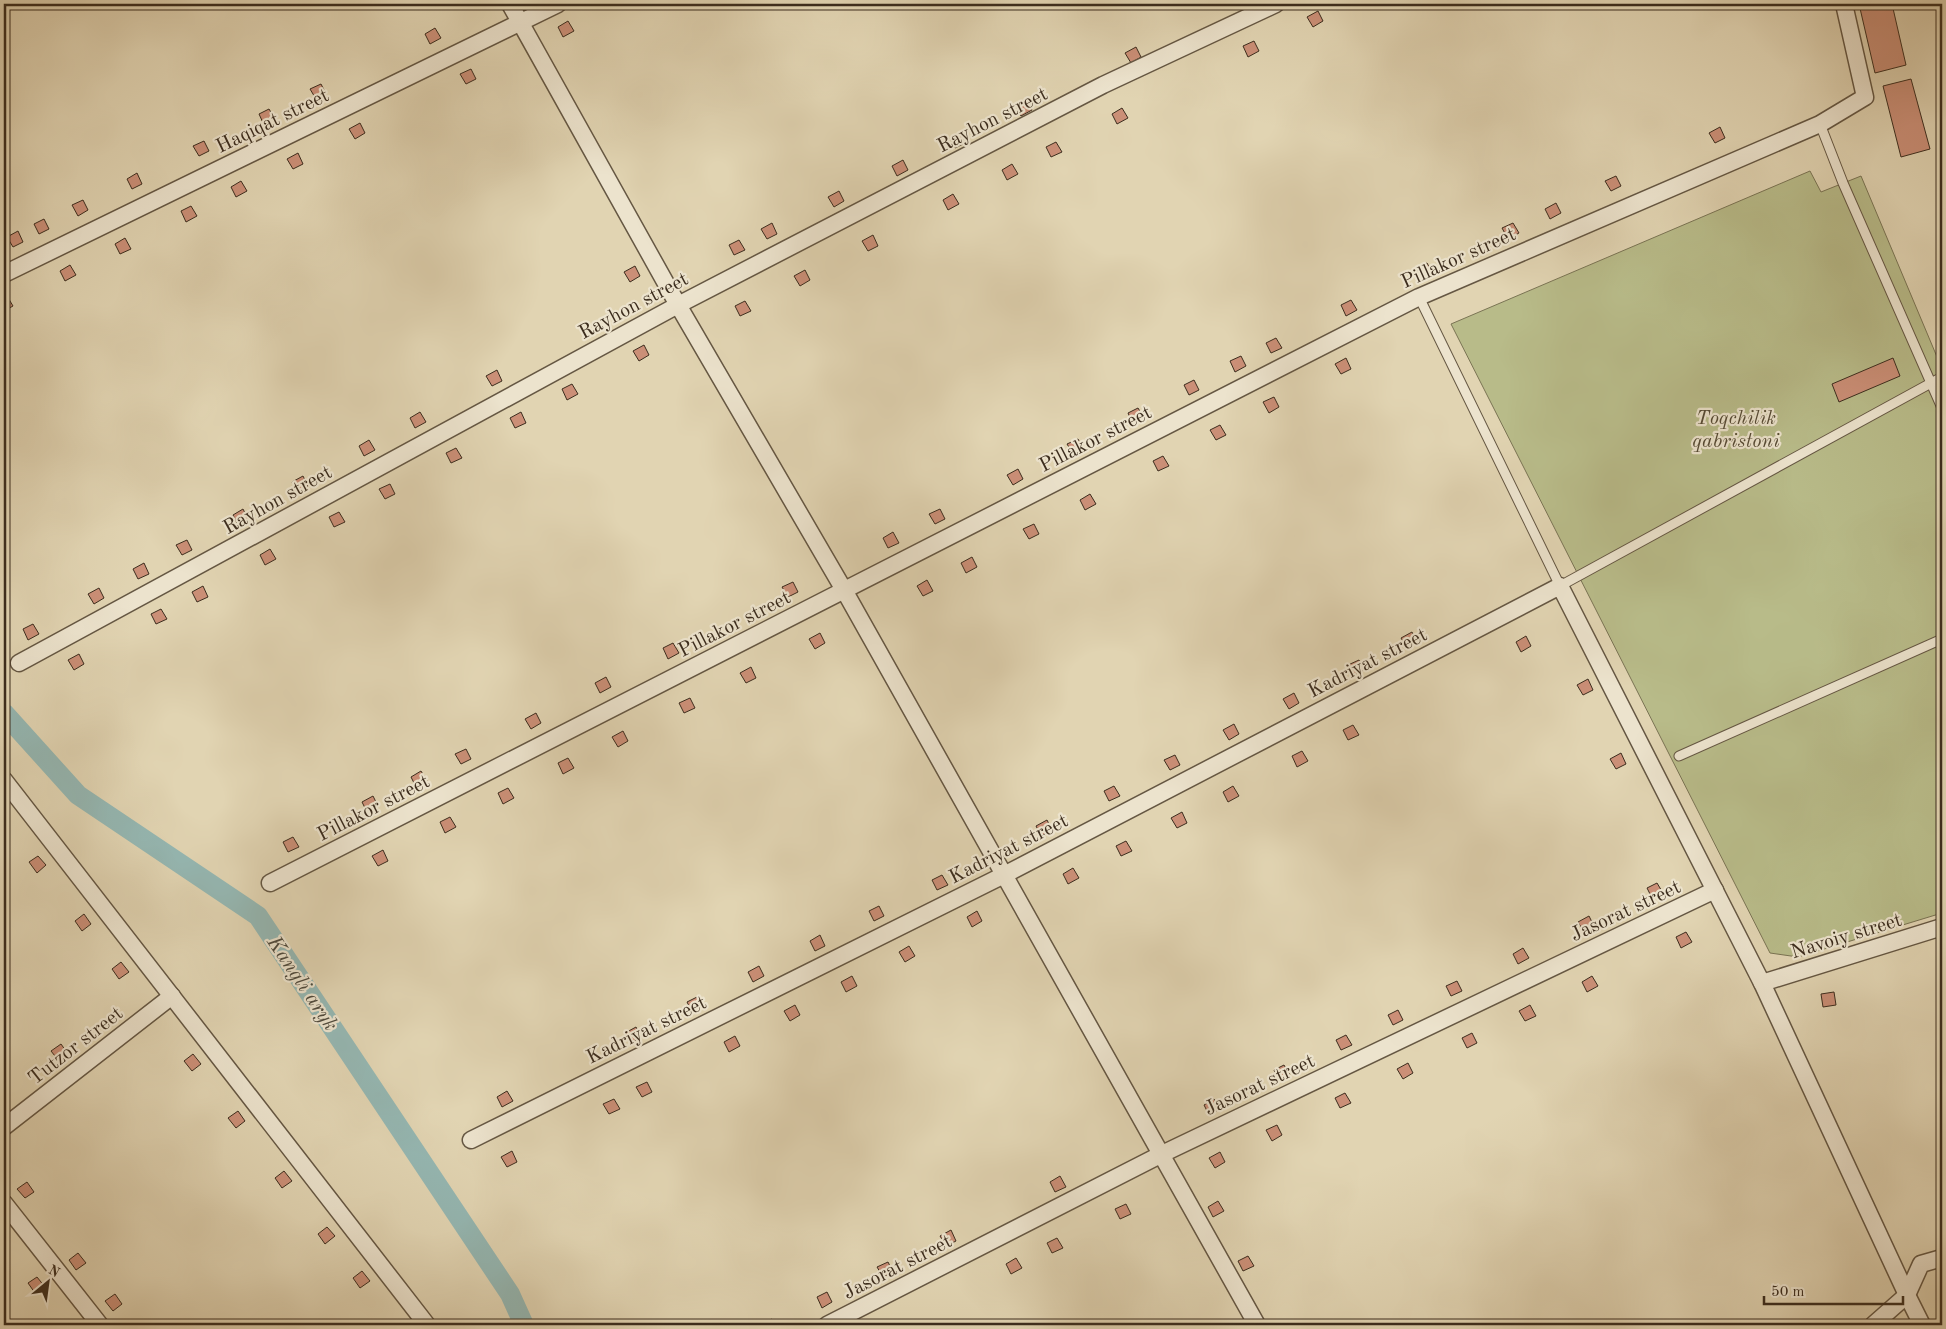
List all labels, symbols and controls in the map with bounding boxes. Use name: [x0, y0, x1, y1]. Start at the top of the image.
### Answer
street label: Rayhon street: [934, 84, 1051, 157]
street label: Haqiqat street: [213, 86, 332, 158]
street label: Pillakor street: [1399, 225, 1519, 293]
street label: Rayhon street: [576, 270, 692, 344]
street label: Pillakor street: [1037, 403, 1155, 477]
park label: Toqchilik qabristoni: [1692, 409, 1780, 452]
street label: Rayhon street: [220, 463, 336, 539]
street label: Pillakor street: [676, 588, 794, 662]
street label: Kadriyat street: [1305, 625, 1431, 702]
street label: Pillakor street: [315, 772, 433, 846]
street label: Kadriyat street: [946, 811, 1072, 888]
street label: Jasorat street: [1568, 878, 1684, 946]
street label: Navoiy street: [1789, 911, 1905, 963]
water label: Kangli aryk: [262, 932, 341, 1035]
street label: Kadriyat street: [584, 993, 710, 1068]
street label: Tutzor street: [25, 1004, 127, 1089]
street label: Jasorat street: [1202, 1052, 1318, 1120]
street label: Jasorat street: [840, 1232, 956, 1304]
north arrow: [22, 1256, 72, 1306]
text: N: [46, 1263, 62, 1280]
scale bar: [1764, 1274, 1902, 1306]
text: 50 m: [1771, 1285, 1805, 1300]

